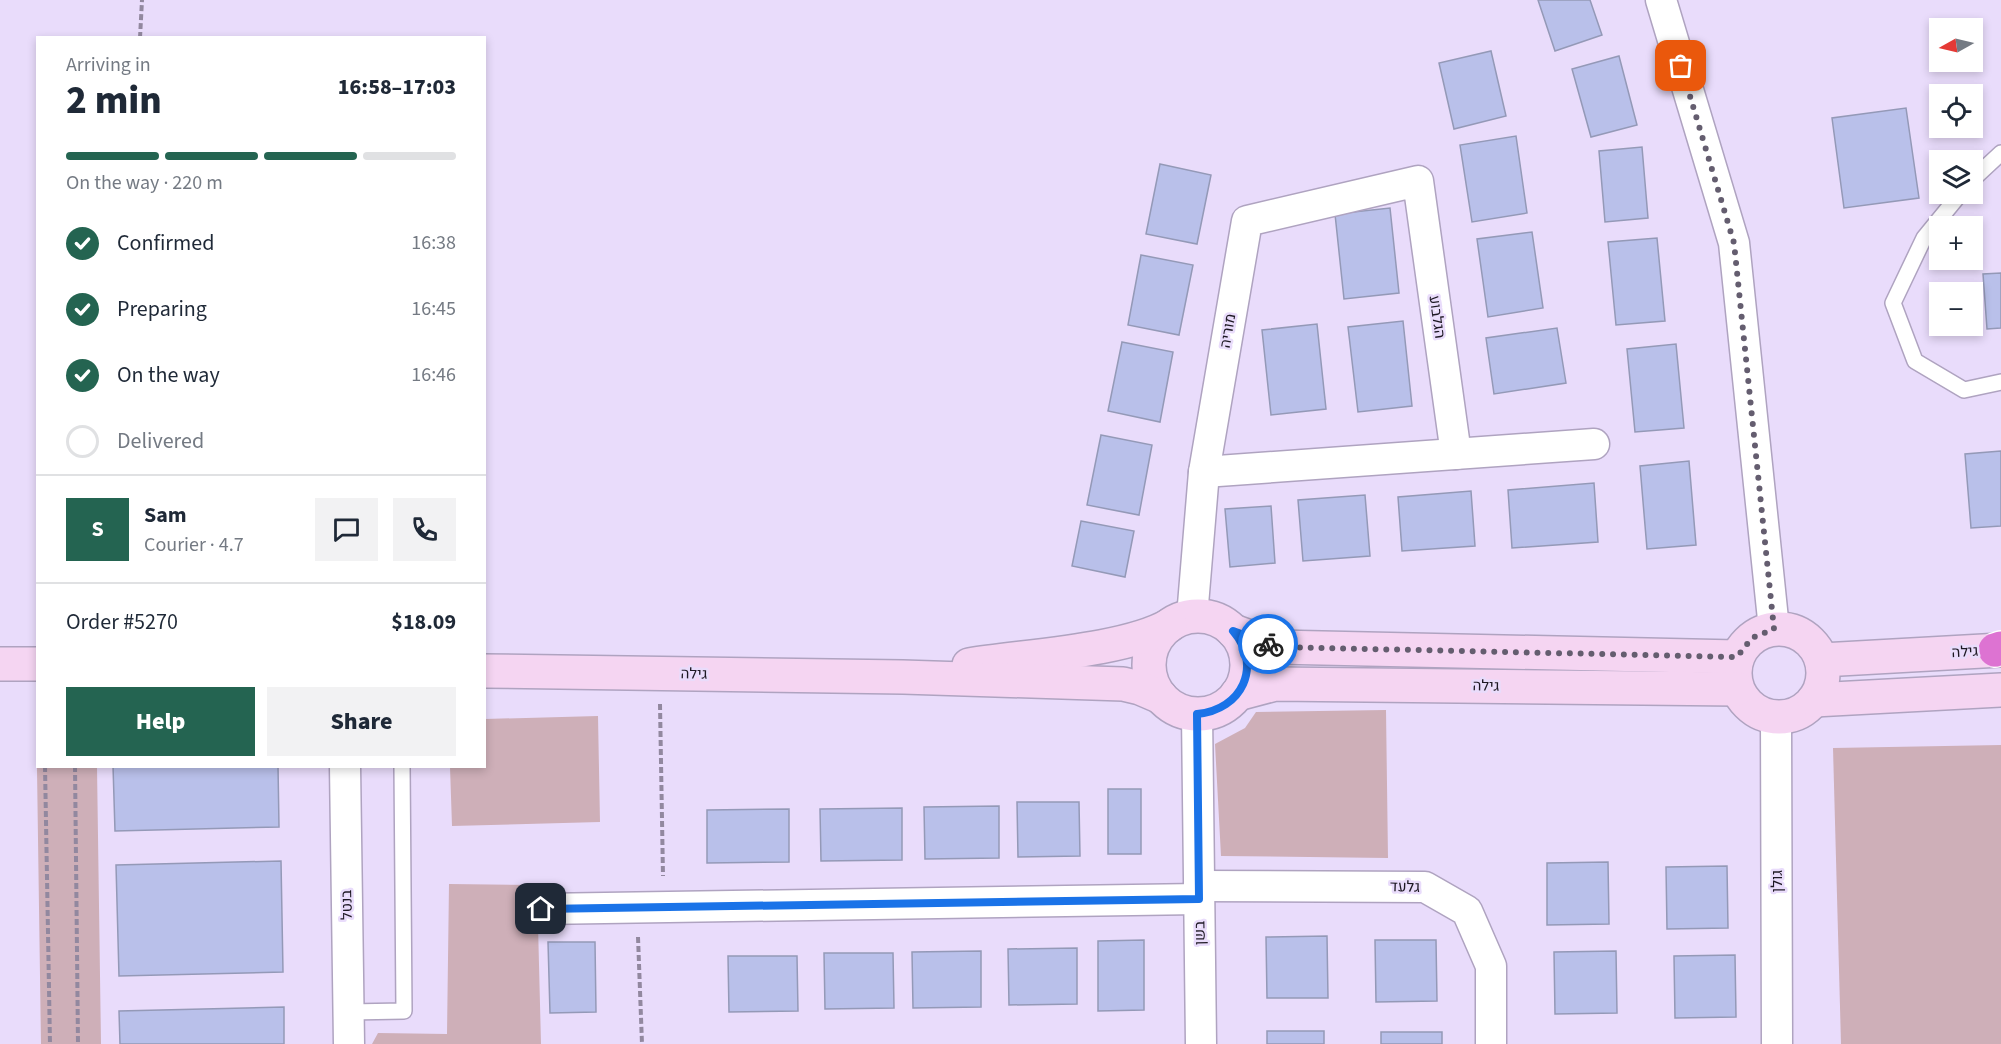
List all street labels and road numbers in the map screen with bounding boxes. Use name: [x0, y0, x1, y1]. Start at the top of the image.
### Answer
street label: הגלבוע: [1424, 294, 1450, 340]
street label: מוריה: [1215, 312, 1241, 350]
street label: גילה: [1951, 641, 1979, 663]
street label: גילה: [680, 663, 708, 685]
street label: גילה: [1472, 675, 1500, 697]
street label: גולן: [1767, 870, 1788, 892]
street label: גלעד: [1390, 876, 1421, 898]
street label: בנטל: [336, 890, 358, 920]
street label: בשן: [1189, 921, 1211, 945]

